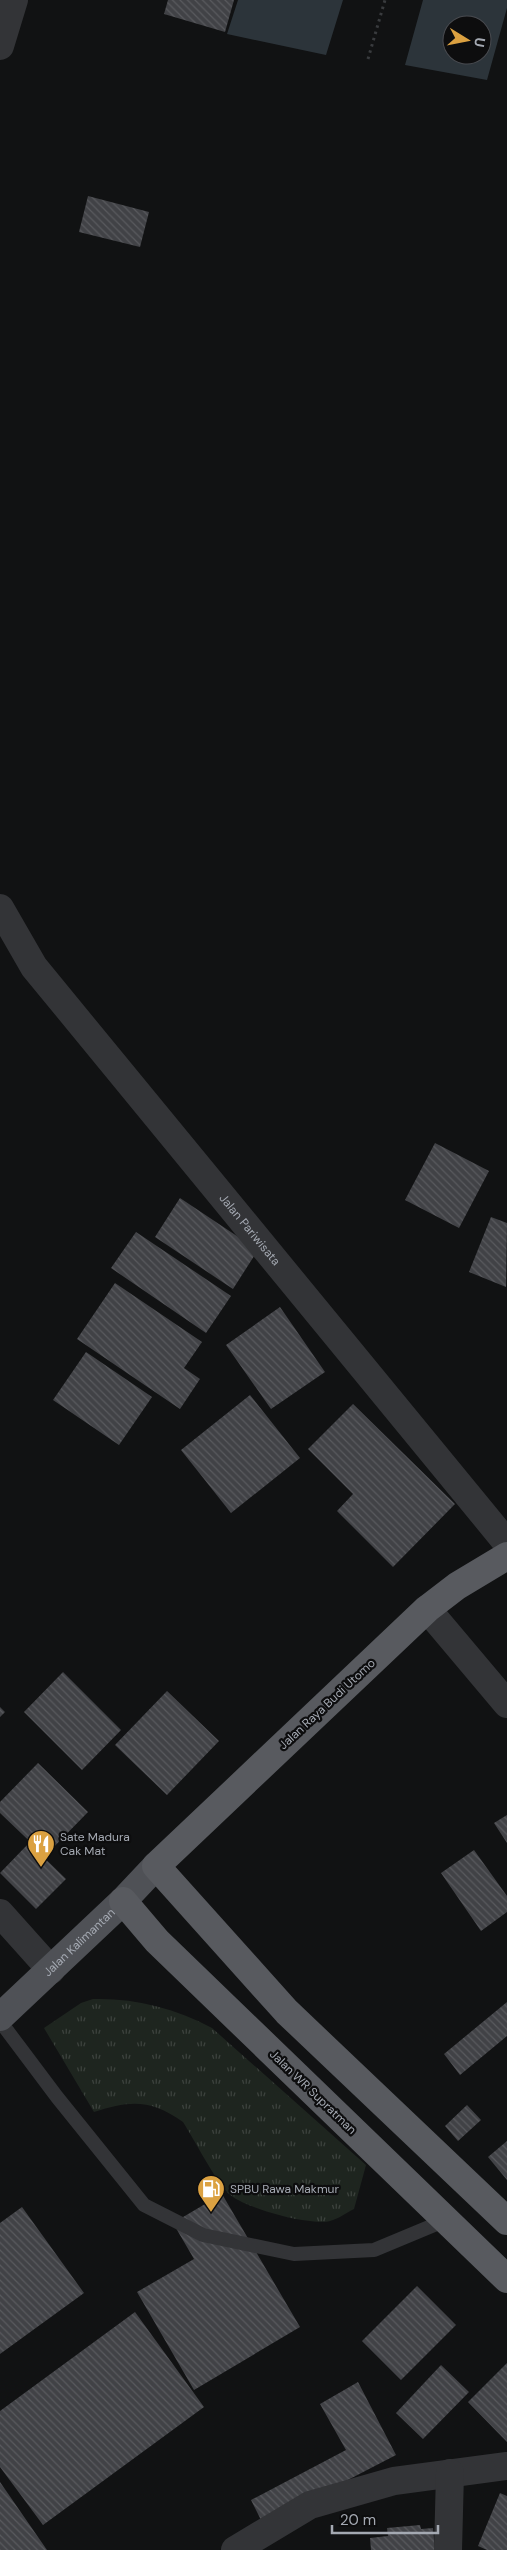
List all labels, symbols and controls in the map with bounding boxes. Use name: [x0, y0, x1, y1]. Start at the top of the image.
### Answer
north arrow: [442, 15, 492, 65]
text: U: [470, 36, 489, 49]
street label: Jalan Pariwisata: [216, 1191, 284, 1269]
street label: Jalan Raya Budi Utomo: [275, 1655, 379, 1753]
restaurant icon: Sate Madura Cak Mat: [26, 1829, 56, 1868]
place label: Sate Madura Cak Mat: [60, 1829, 130, 1859]
street label: Jalan Kalimantan: [40, 1904, 119, 1980]
street label: Jalan WR Supratman: [266, 2046, 360, 2138]
fuel station icon: SPBU Rawa Makmur: [196, 2174, 226, 2213]
place label: SPBU Rawa Makmur: [230, 2181, 339, 2197]
scale bar: [332, 2502, 438, 2534]
text: 20 m: [340, 2510, 376, 2530]

